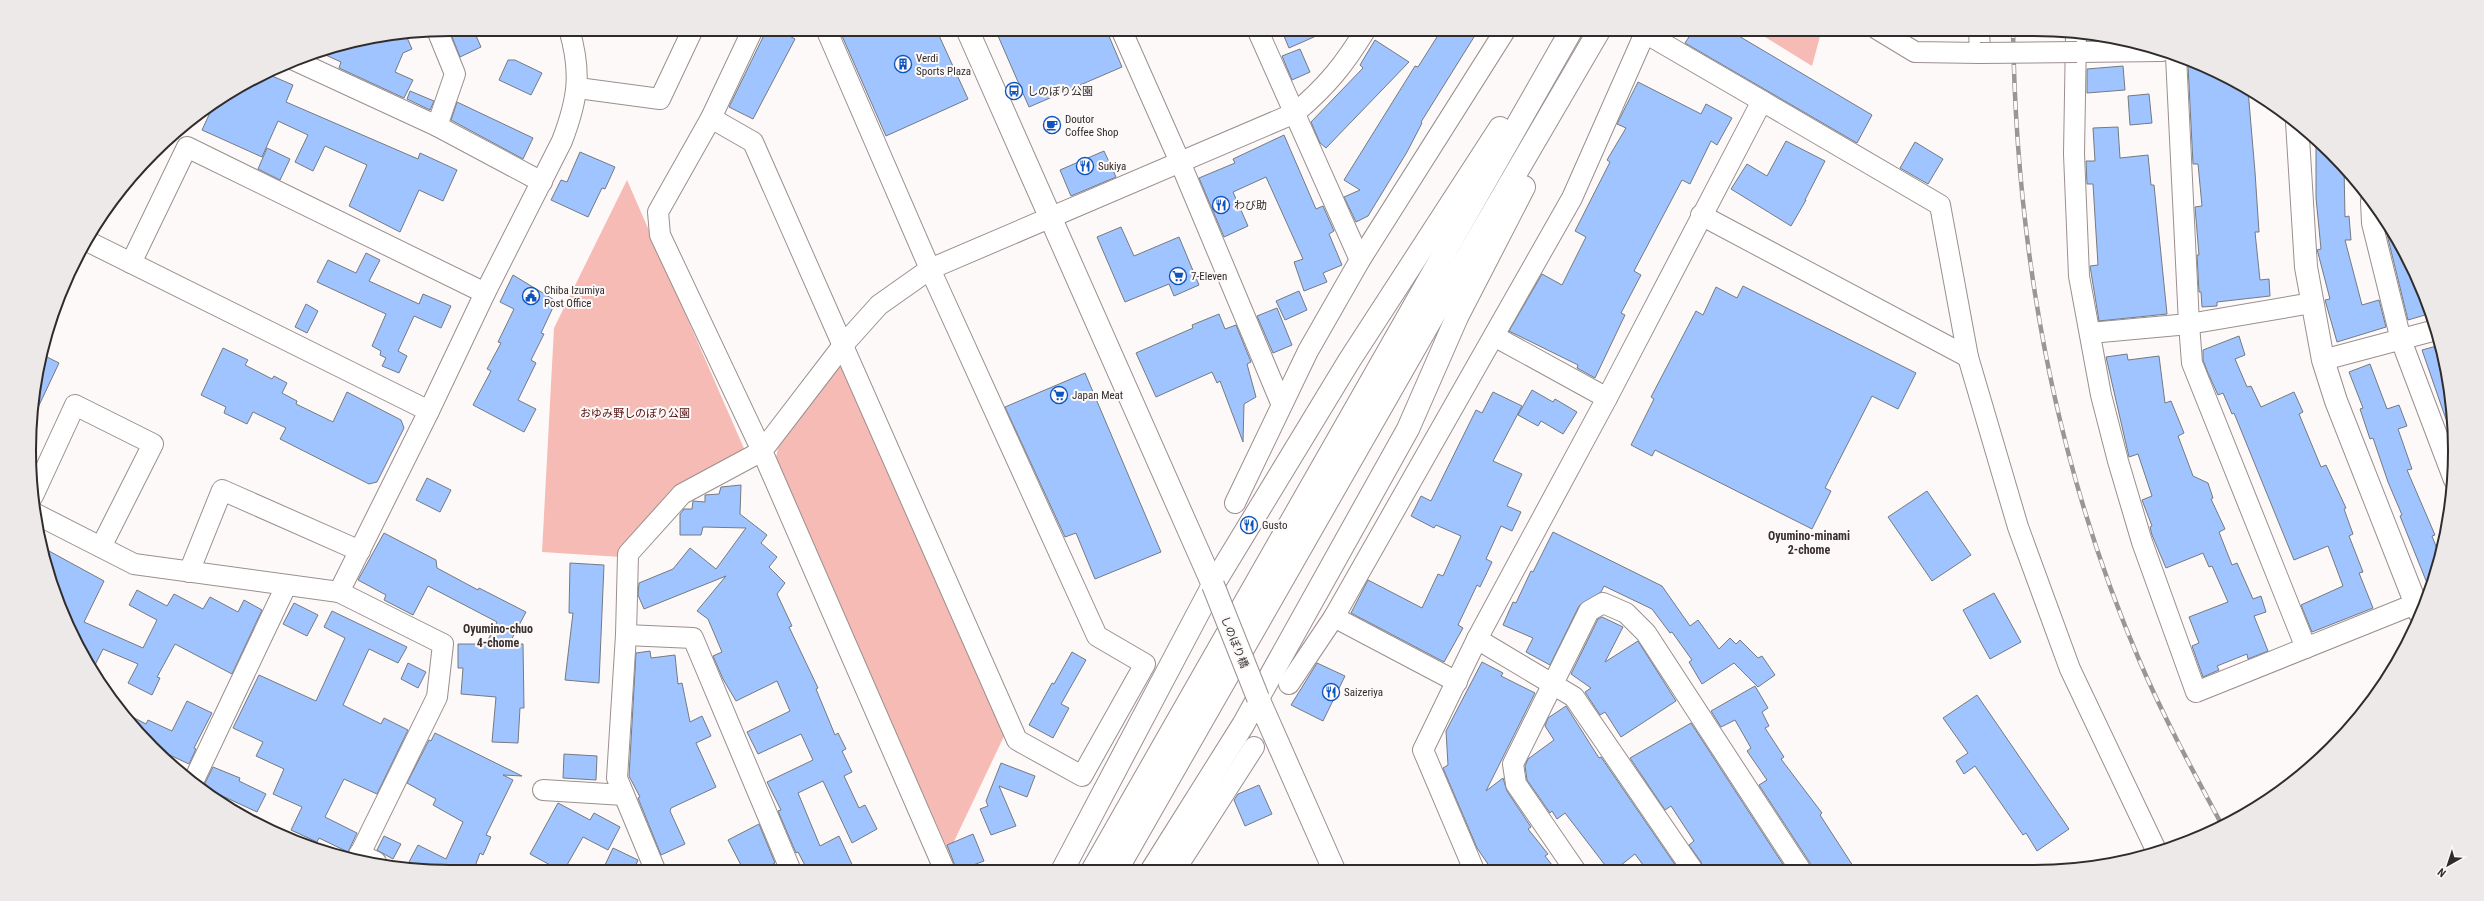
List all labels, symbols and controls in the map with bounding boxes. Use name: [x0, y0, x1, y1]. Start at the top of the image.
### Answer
place label: Verdi Sports Plaza: [916, 52, 971, 78]
building icon: Verdi Sports Plaza: [893, 54, 913, 74]
bus stop icon: しのぼり公園: [1004, 81, 1024, 101]
place label: しのぼり公園: [1027, 85, 1093, 98]
place label: Doutor Coffee Shop: [1065, 113, 1118, 139]
cafe icon: Doutor Coffee Shop: [1042, 115, 1062, 135]
restaurant icon: Sukiya: [1075, 156, 1095, 176]
place label: Sukiya: [1098, 160, 1126, 173]
restaurant icon: わび助: [1211, 195, 1231, 215]
place label: わび助: [1234, 199, 1267, 212]
supermarket icon: 7-Eleven: [1168, 266, 1188, 286]
place label: 7-Eleven: [1191, 270, 1227, 283]
place label: Chiba Izumiya Post Office: [544, 284, 605, 310]
public building icon: Chiba Izumiya Post Office: [521, 286, 541, 306]
supermarket icon: Japan Meat: [1049, 385, 1069, 405]
place label: Japan Meat: [1072, 389, 1123, 402]
park label: おゆみ野しのぼり公園: [580, 407, 690, 420]
restaurant icon: Gusto: [1239, 515, 1259, 535]
place label: Gusto: [1262, 519, 1288, 532]
district label: Oyumino-minami 2-chome: [1768, 529, 1850, 557]
street label: しのぼり橋: [1218, 614, 1251, 670]
district label: Oyumino-chuo 4-chome: [463, 622, 533, 650]
restaurant icon: Saizeriya: [1321, 682, 1341, 702]
place label: Saizeriya: [1344, 686, 1383, 699]
north arrow: [2428, 845, 2468, 885]
text: N: [2435, 865, 2449, 880]

